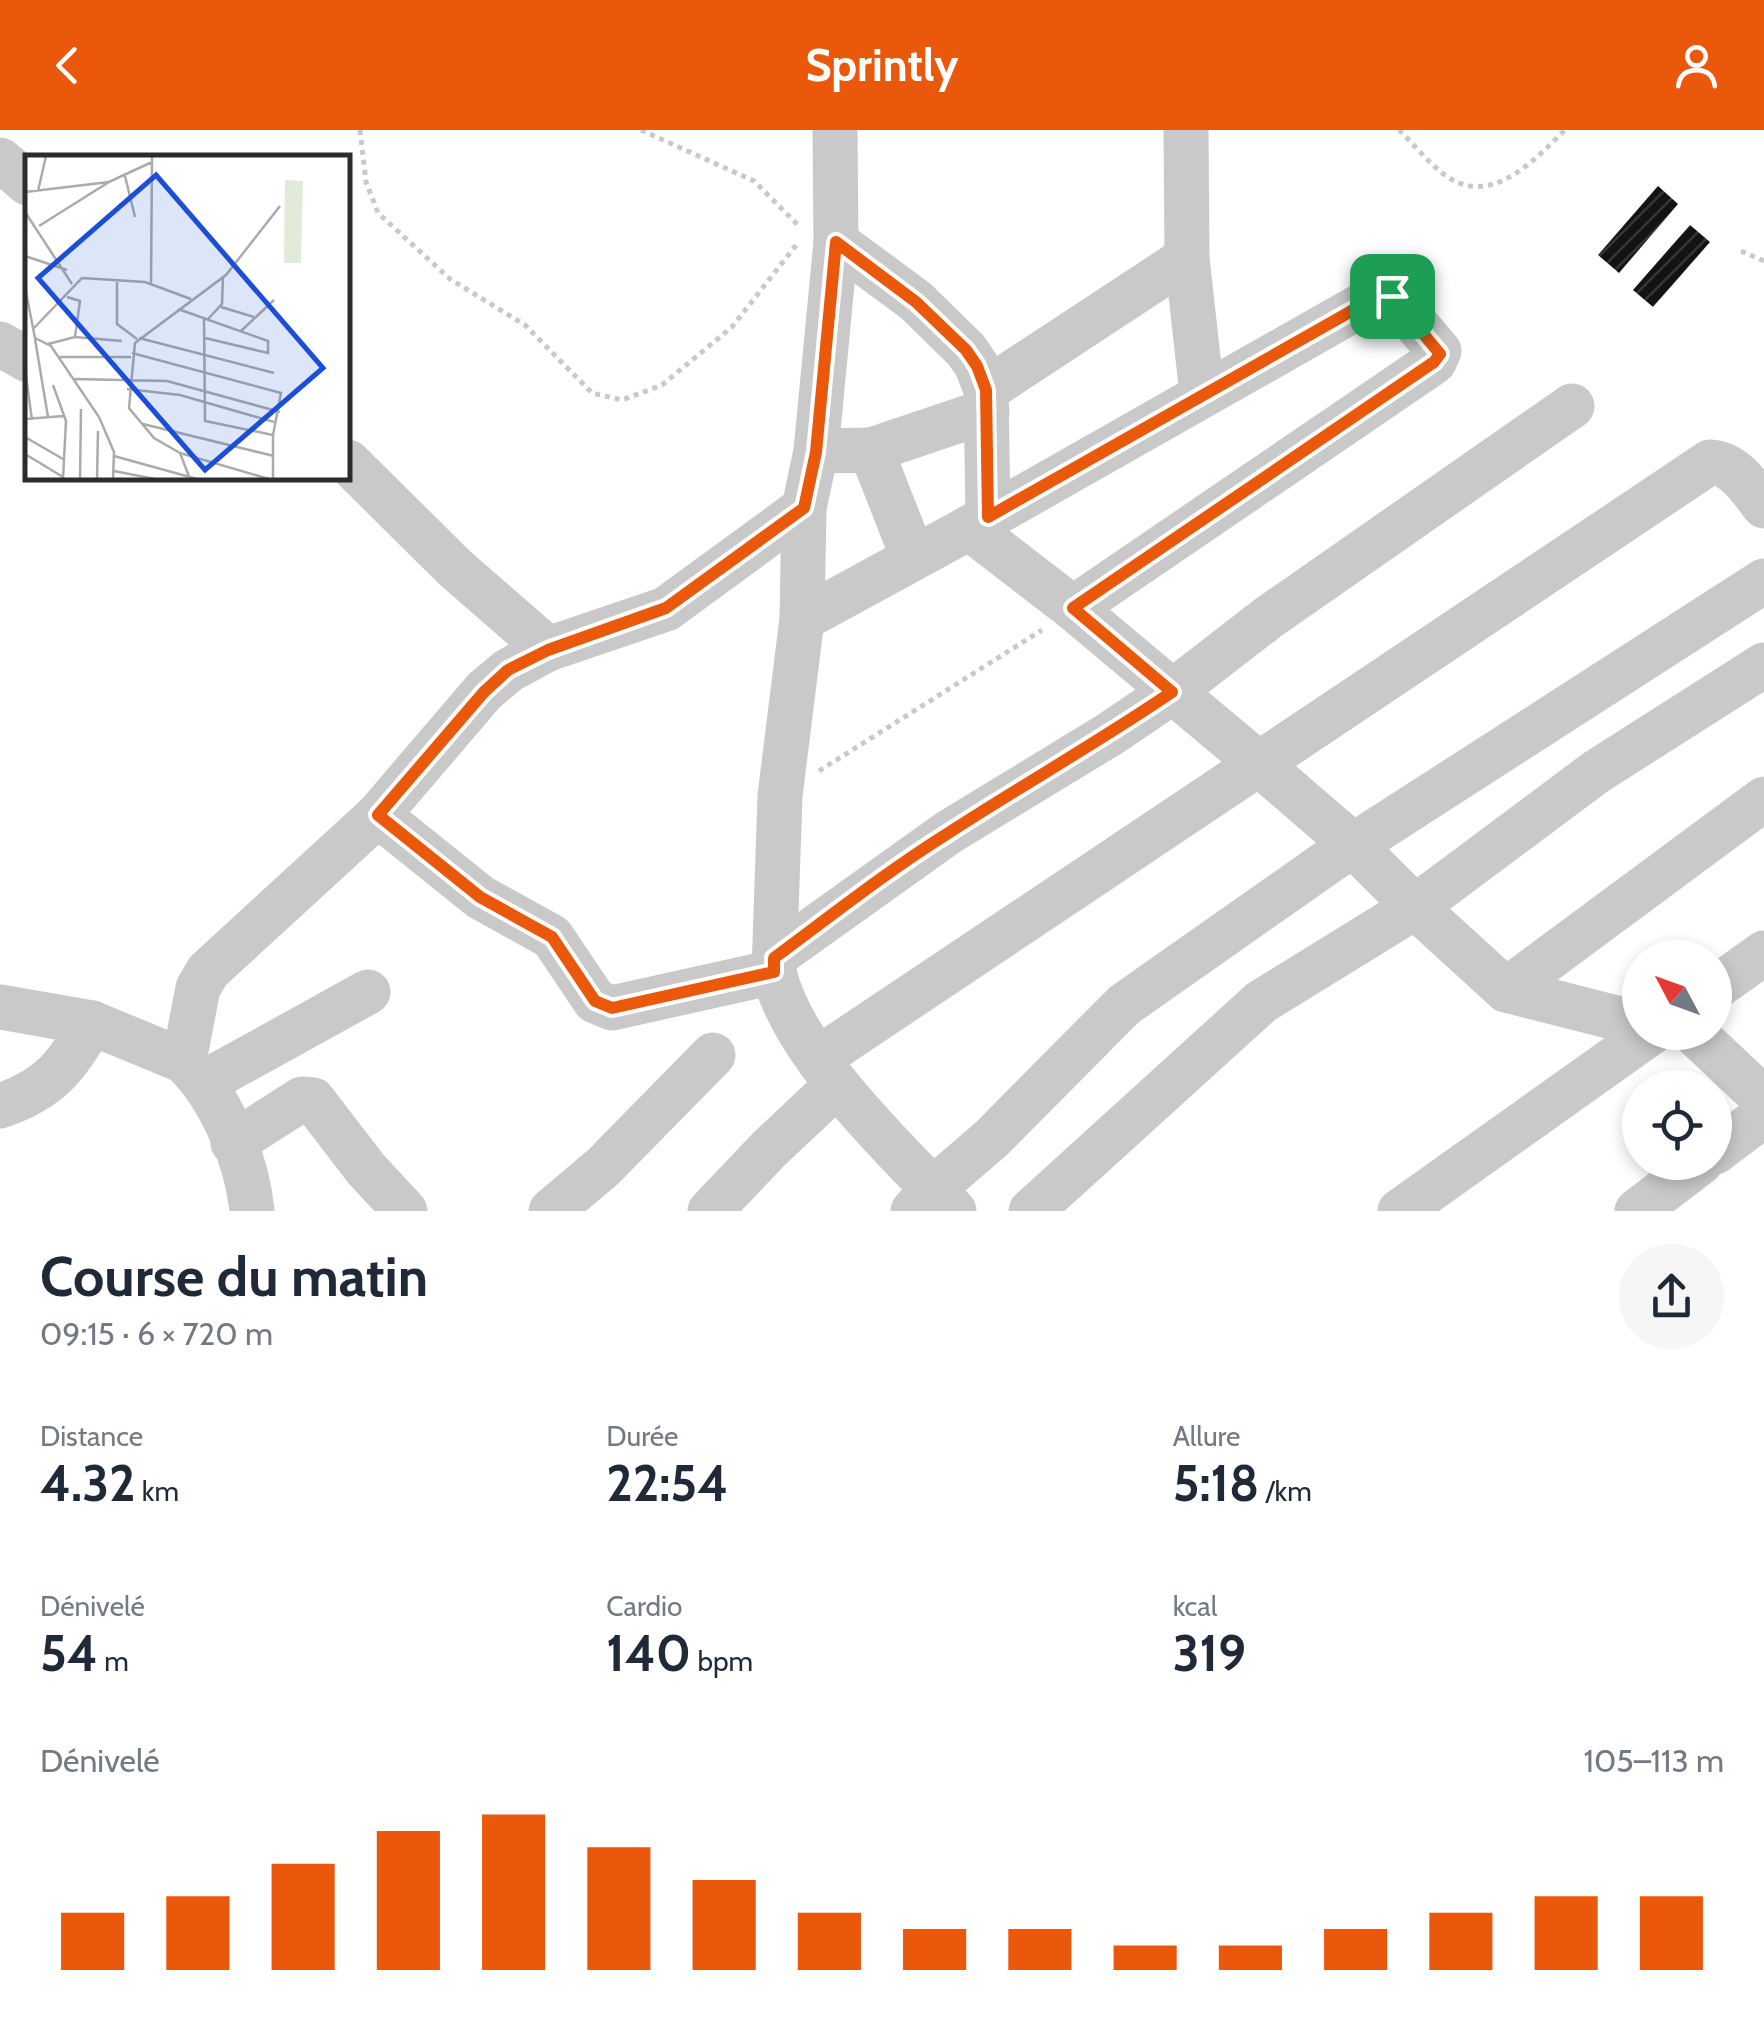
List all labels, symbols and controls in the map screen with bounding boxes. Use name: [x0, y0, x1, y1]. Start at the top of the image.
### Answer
icon: back: [40, 38, 95, 93]
text: Sprintly: [805, 38, 959, 92]
icon: person: [1669, 38, 1724, 93]
inset map: [25, 155, 350, 480]
pin: [1350, 254, 1435, 339]
icon: arrive: [1365, 269, 1420, 324]
north arrow: [1622, 940, 1732, 1050]
map controls: [1622, 940, 1732, 1180]
button: locate: [1622, 1070, 1732, 1180]
text: Course du matin: [40, 1243, 428, 1310]
button: share: [1619, 1244, 1724, 1349]
text: 09:15 · 6 × 720 m: [40, 1314, 273, 1353]
text: Distance: [40, 1419, 143, 1453]
text: Durée: [606, 1419, 678, 1453]
text: Allure: [1173, 1419, 1240, 1453]
text: 4.32: [40, 1453, 136, 1514]
text: 22:54: [606, 1453, 728, 1514]
text: 5:18: [1173, 1453, 1259, 1514]
text: km: [136, 1474, 179, 1508]
text: /km: [1259, 1474, 1312, 1508]
text: Dénivelé: [40, 1589, 145, 1623]
text: Cardio: [606, 1589, 682, 1623]
text: kcal: [1173, 1589, 1217, 1623]
text: 54: [40, 1623, 98, 1684]
text: 140: [606, 1623, 691, 1684]
text: 319: [1173, 1623, 1246, 1684]
text: m: [98, 1644, 129, 1678]
text: bpm: [691, 1644, 753, 1678]
text: Dénivelé: [40, 1741, 160, 1780]
text: 105–113 m: [1584, 1741, 1724, 1780]

